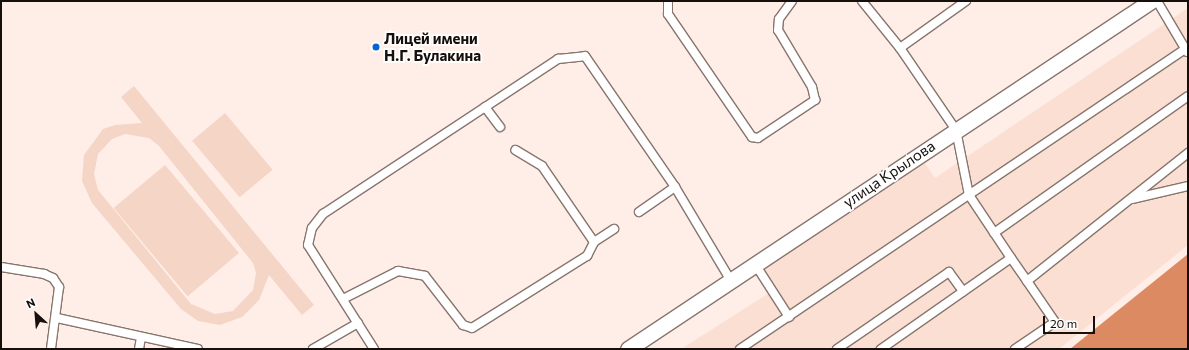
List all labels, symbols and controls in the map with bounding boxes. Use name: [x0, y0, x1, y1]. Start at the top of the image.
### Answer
place label: Лицей имени Н.Г. Булакина: [384, 29, 481, 64]
marker: Лицей имени Н.Г. Булакина: [371, 42, 381, 52]
street label: улица Крылова: [840, 137, 938, 211]
north arrow: [16, 294, 56, 334]
text: N: [24, 295, 37, 310]
scale bar: [1045, 308, 1097, 334]
text: 20 m: [1050, 316, 1077, 330]

